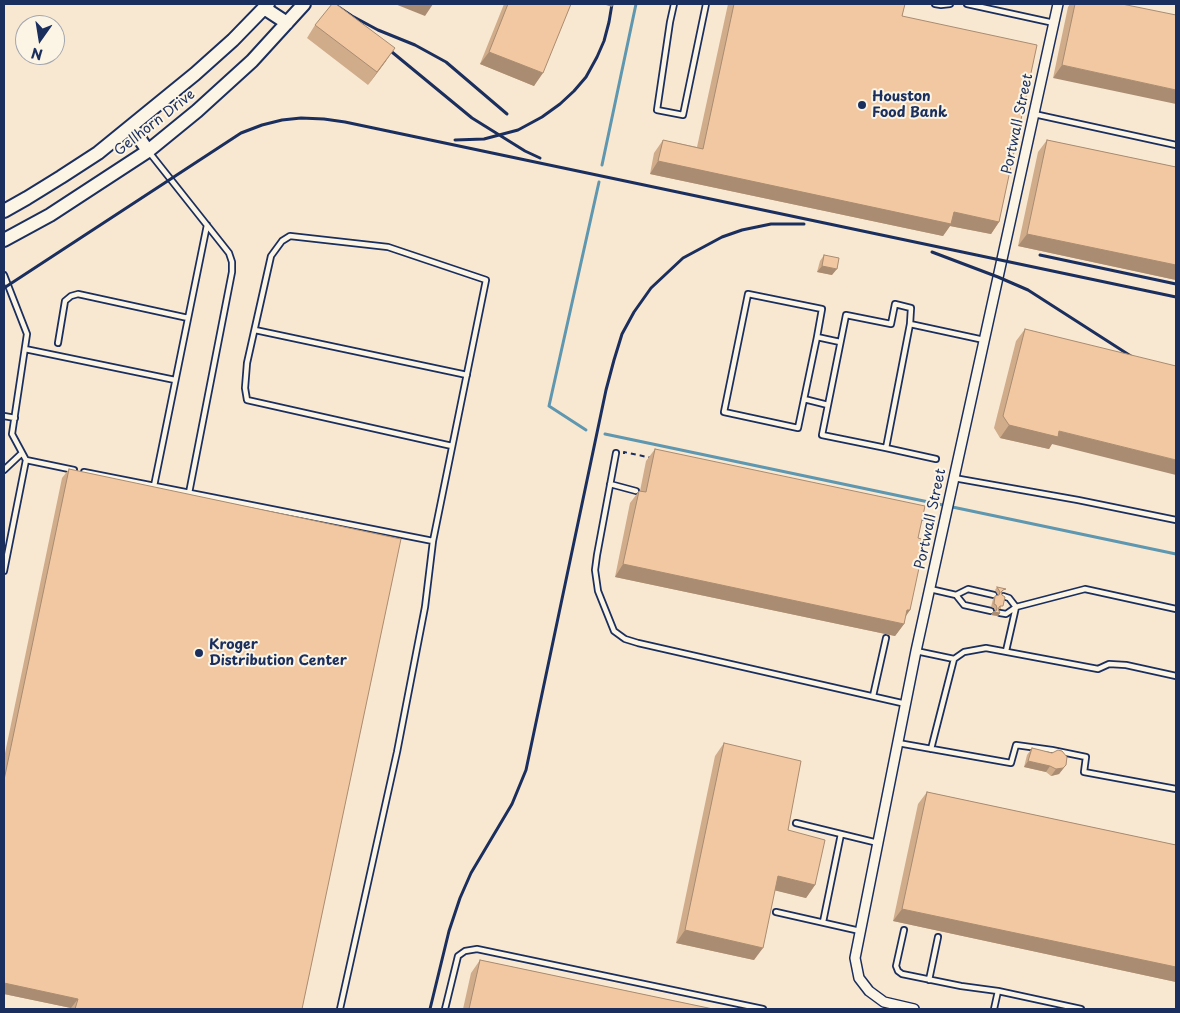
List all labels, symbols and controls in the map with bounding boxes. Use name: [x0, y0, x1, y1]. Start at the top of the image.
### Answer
north arrow: [15, 15, 65, 65]
text: N: [29, 43, 45, 66]
street label: Portwall Street: [999, 72, 1037, 176]
street label: Gellhorn Drive: [111, 86, 199, 160]
place label: Houston Food Bank: [872, 89, 947, 121]
marker: Houston Food Bank: [856, 99, 868, 111]
street label: Portwall Street: [912, 467, 950, 571]
place label: Kroger Distribution Center: [209, 637, 347, 670]
marker: Kroger Distribution Center: [193, 647, 205, 659]

